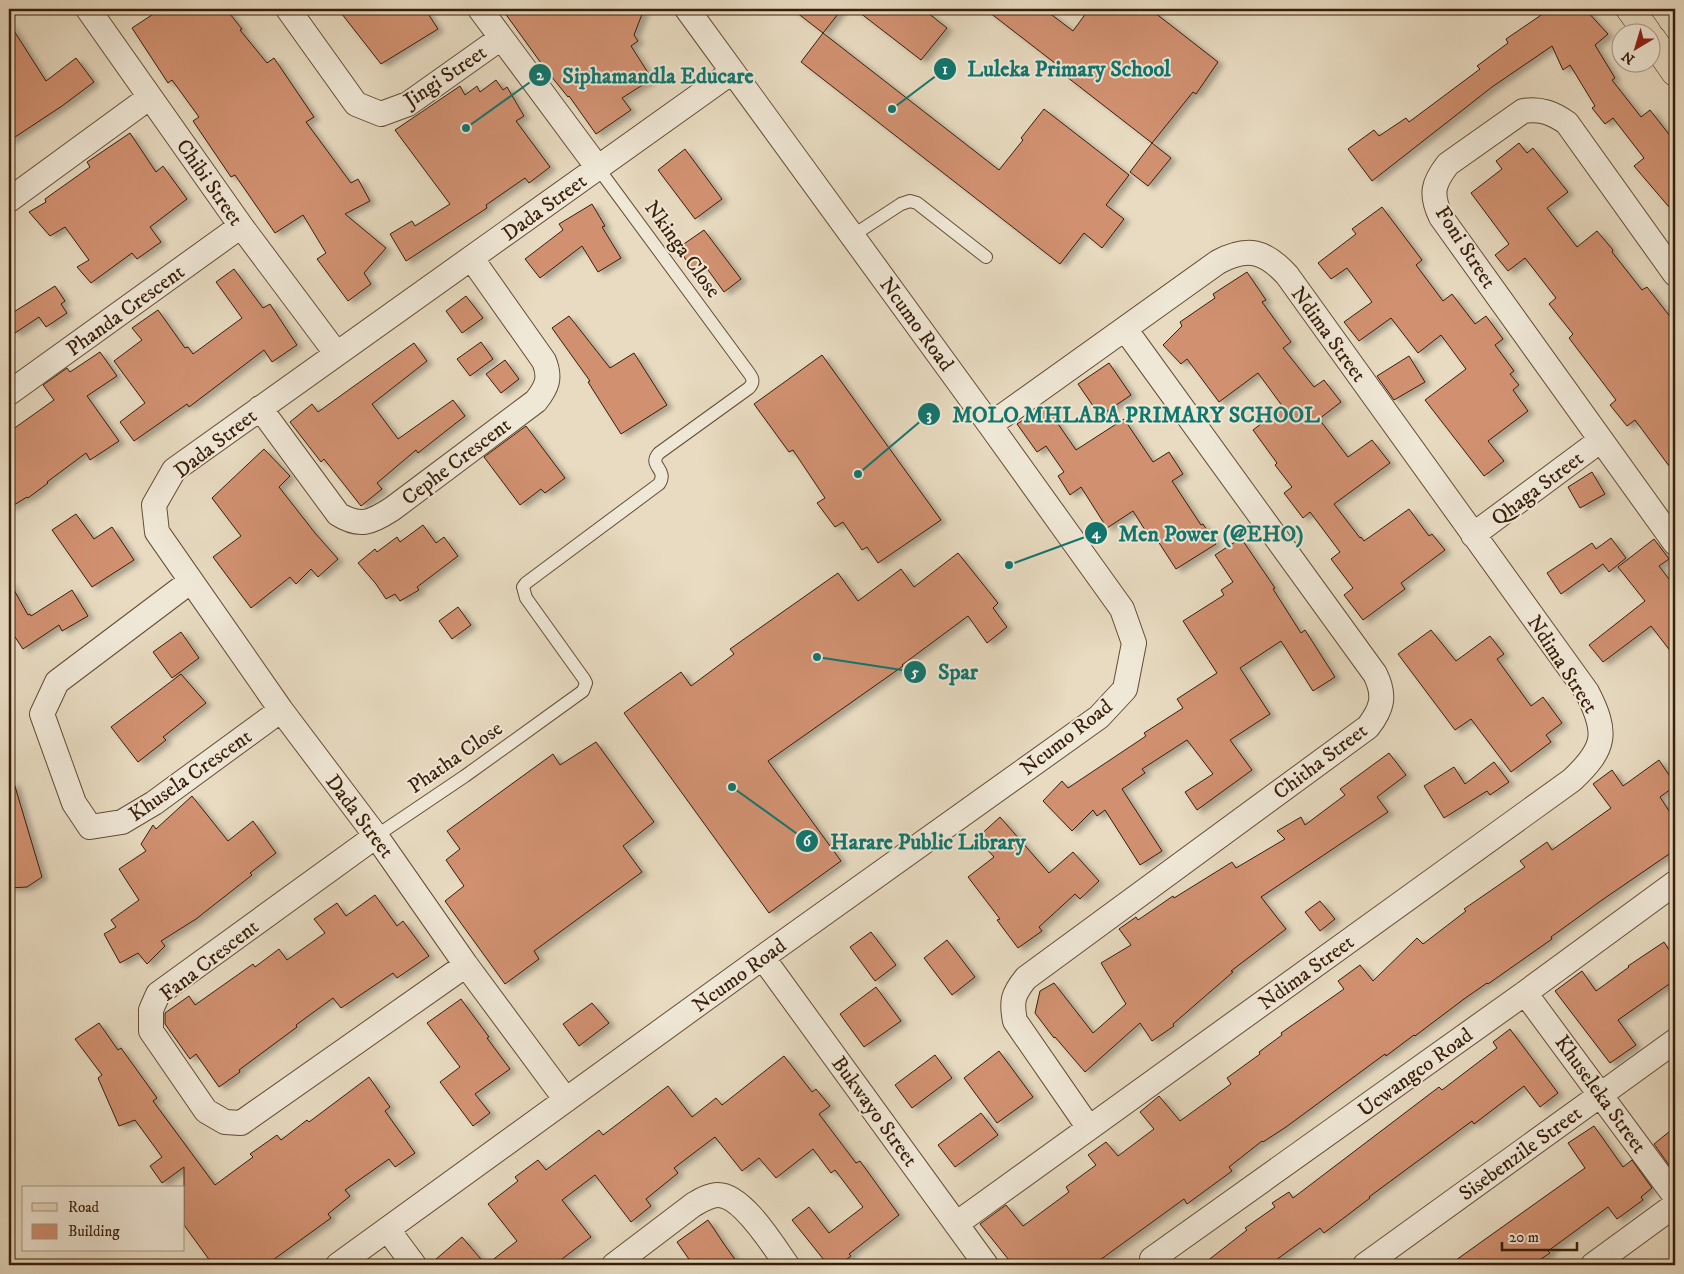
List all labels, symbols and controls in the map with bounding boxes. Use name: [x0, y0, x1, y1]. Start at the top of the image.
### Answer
north arrow: [1612, 22, 1662, 72]
street label: Jingi Street: [398, 40, 492, 115]
text: N: [1618, 47, 1639, 68]
callout: Luleka Primary School: [933, 50, 1181, 87]
callout: Siphamandla Educare: [527, 56, 764, 93]
text: Luleka Primary School: [967, 56, 1171, 83]
text: 1: [942, 60, 948, 79]
text: Siphamandla Educare: [562, 63, 754, 90]
text: 2: [536, 66, 544, 85]
street label: Chibi Street: [170, 134, 249, 231]
street label: Dada Street: [497, 168, 592, 247]
street label: Nkinga Close: [638, 196, 726, 304]
street label: Foni Street: [1429, 201, 1502, 294]
street label: Phanda Crescent: [61, 259, 190, 362]
street label: Ncumo Road: [873, 272, 959, 377]
street label: Ndima Street: [1285, 282, 1372, 388]
callout: MOLO MHLABA PRIMARY SCHOOL: [917, 396, 1330, 433]
text: MOLO MHLABA PRIMARY SCHOOL: [952, 402, 1320, 429]
street label: Dada Street: [169, 403, 263, 484]
text: 3: [926, 406, 932, 425]
street label: Cephe Crescent: [397, 412, 517, 511]
street label: Qhaga Street: [1486, 446, 1589, 532]
callout: Men Power (@EHO): [1084, 515, 1314, 552]
text: Men Power (@EHO): [1119, 521, 1303, 548]
text: 4: [1091, 524, 1102, 543]
street label: Ndima Street: [1521, 611, 1604, 719]
callout: Spar: [903, 653, 988, 690]
text: Spar: [938, 659, 979, 686]
text: 5: [910, 663, 919, 682]
street label: Ncumo Road: [1015, 693, 1118, 782]
street label: Phatha Close: [403, 716, 508, 800]
street label: Chitha Street: [1268, 718, 1373, 806]
street label: Khusela Crescent: [124, 724, 257, 828]
street label: Dada Street: [319, 770, 399, 864]
callout: Harare Public Library: [795, 822, 1035, 859]
text: Harare Public Library: [830, 829, 1026, 856]
text: 6: [803, 832, 812, 851]
street label: Fana Crescent: [155, 914, 264, 1007]
street label: Ndima Street: [1254, 929, 1360, 1016]
street label: Ncumo Road: [687, 933, 792, 1019]
street label: Ucwangco Road: [1353, 1022, 1478, 1123]
street label: Khuseleka Street: [1549, 1030, 1652, 1159]
street label: Bukwayo Street: [825, 1051, 923, 1172]
street label: Sisebenzile Street: [1454, 1100, 1587, 1207]
legend: [22, 1186, 185, 1252]
text: Road: [68, 1198, 100, 1217]
scale bar: [1502, 1219, 1576, 1251]
text: Building: [68, 1222, 120, 1241]
text: 20 m: [1509, 1228, 1539, 1247]

